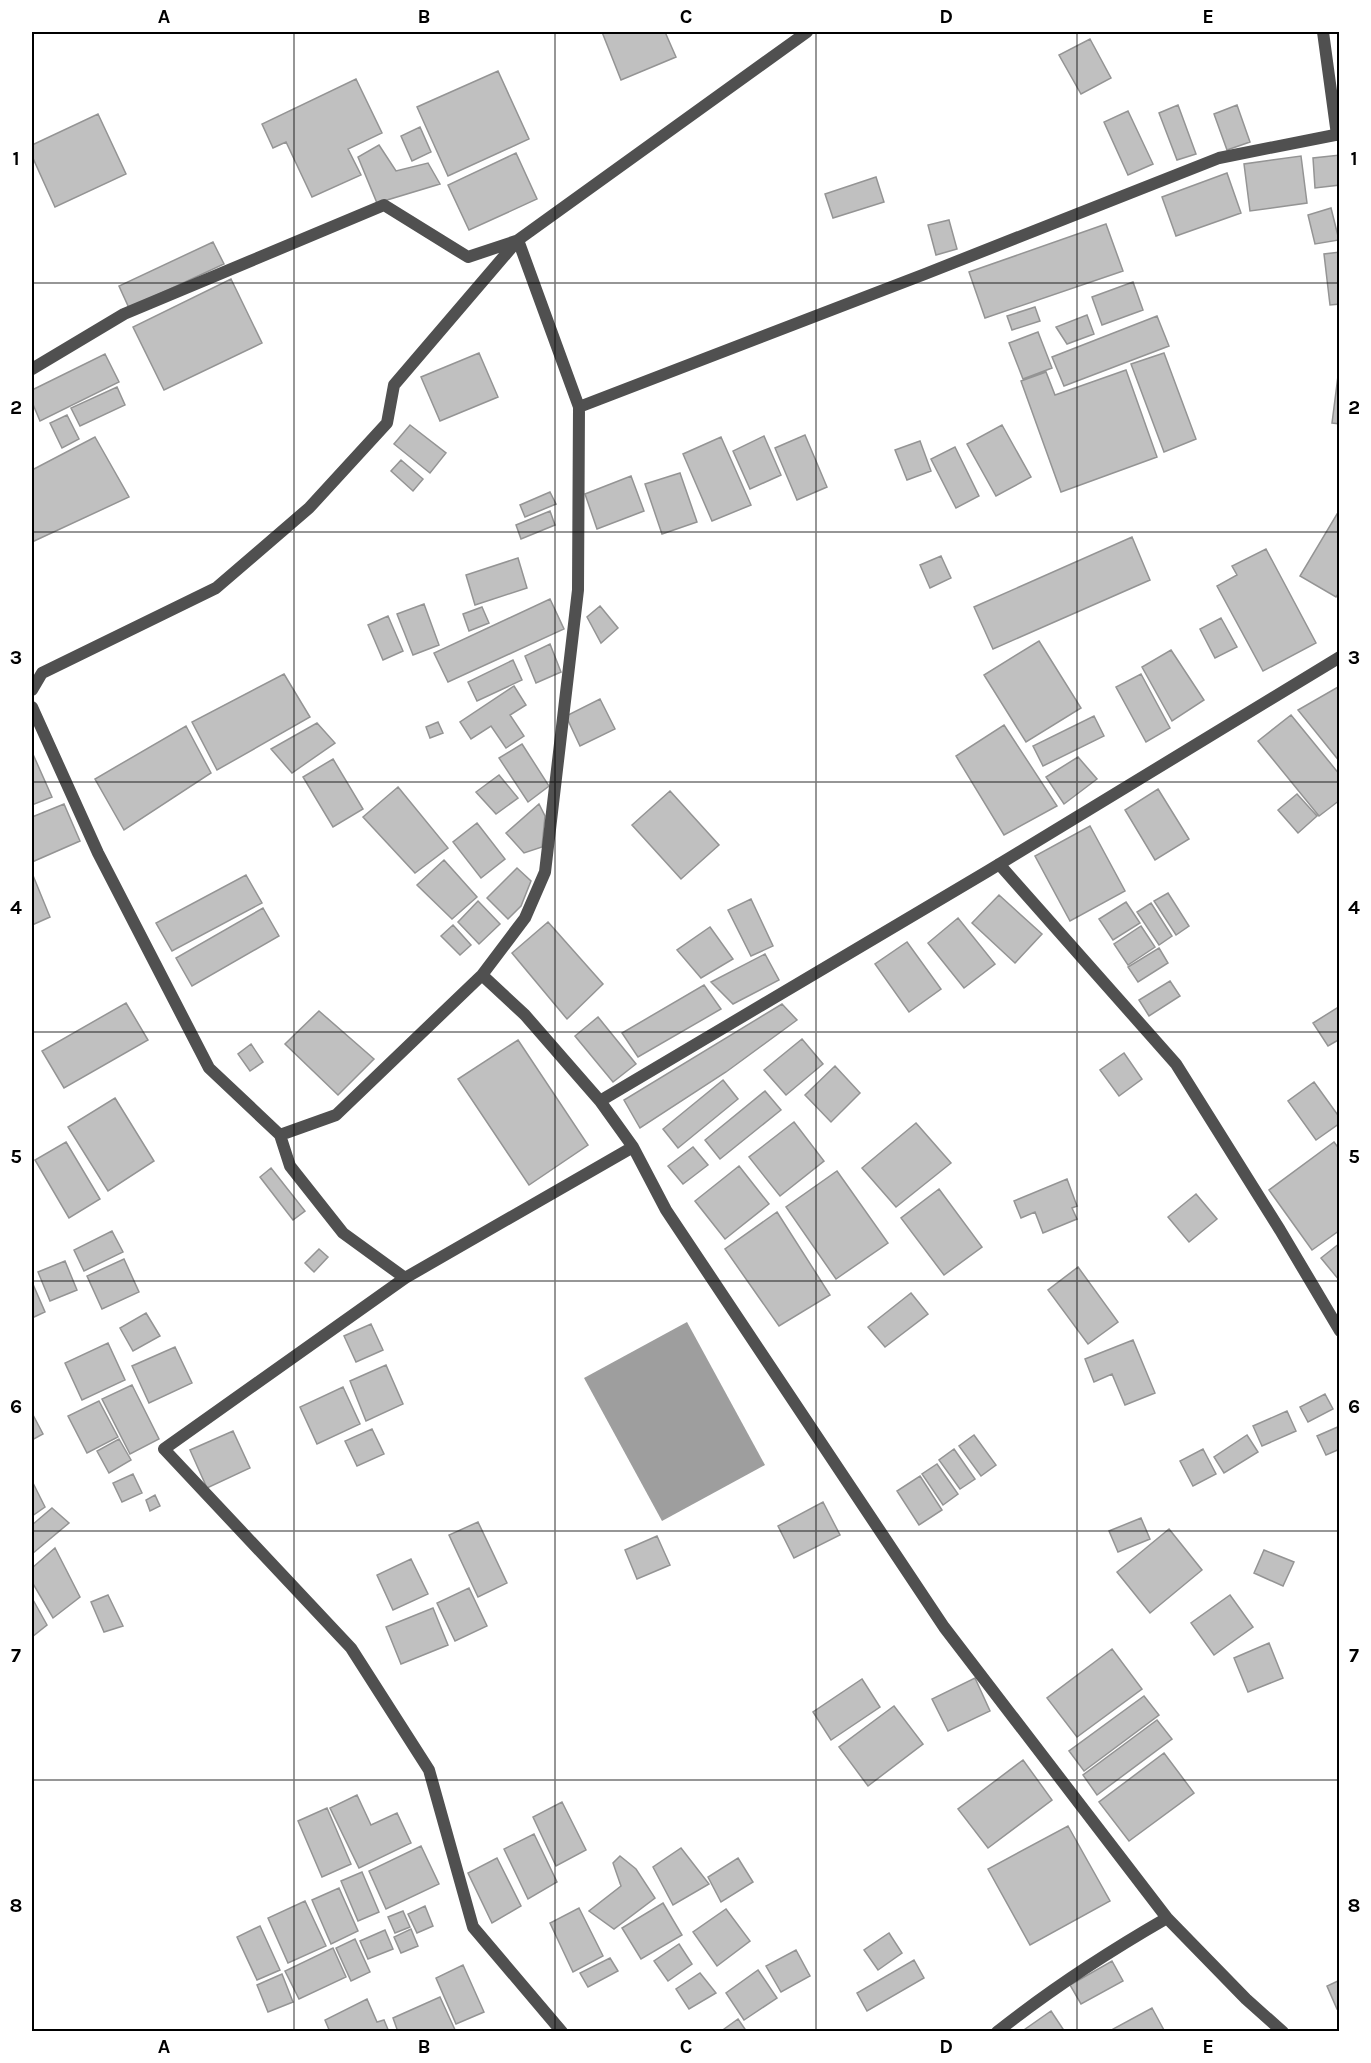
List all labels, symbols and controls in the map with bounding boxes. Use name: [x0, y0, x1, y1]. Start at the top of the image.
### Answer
text: A: [158, 5, 171, 28]
text: B: [418, 5, 430, 28]
text: C: [680, 5, 692, 28]
text: D: [939, 5, 953, 28]
text: E: [1202, 5, 1214, 28]
text: 1: [12, 147, 20, 170]
text: 1: [1350, 147, 1358, 170]
text: 2: [10, 396, 22, 419]
text: 2: [1348, 396, 1360, 419]
text: 3: [10, 646, 22, 669]
text: 3: [1348, 646, 1360, 669]
text: 4: [10, 896, 22, 919]
text: 4: [1348, 896, 1360, 919]
text: 5: [10, 1145, 22, 1168]
text: 5: [1348, 1145, 1360, 1168]
text: 6: [10, 1395, 22, 1418]
text: 6: [1348, 1395, 1360, 1418]
text: 7: [11, 1644, 21, 1667]
text: 7: [1349, 1644, 1359, 1667]
text: 8: [10, 1894, 22, 1917]
text: 8: [1348, 1894, 1360, 1917]
text: A: [158, 2035, 171, 2058]
text: B: [418, 2035, 430, 2058]
text: C: [680, 2035, 692, 2058]
text: D: [939, 2035, 953, 2058]
text: E: [1202, 2035, 1214, 2058]

